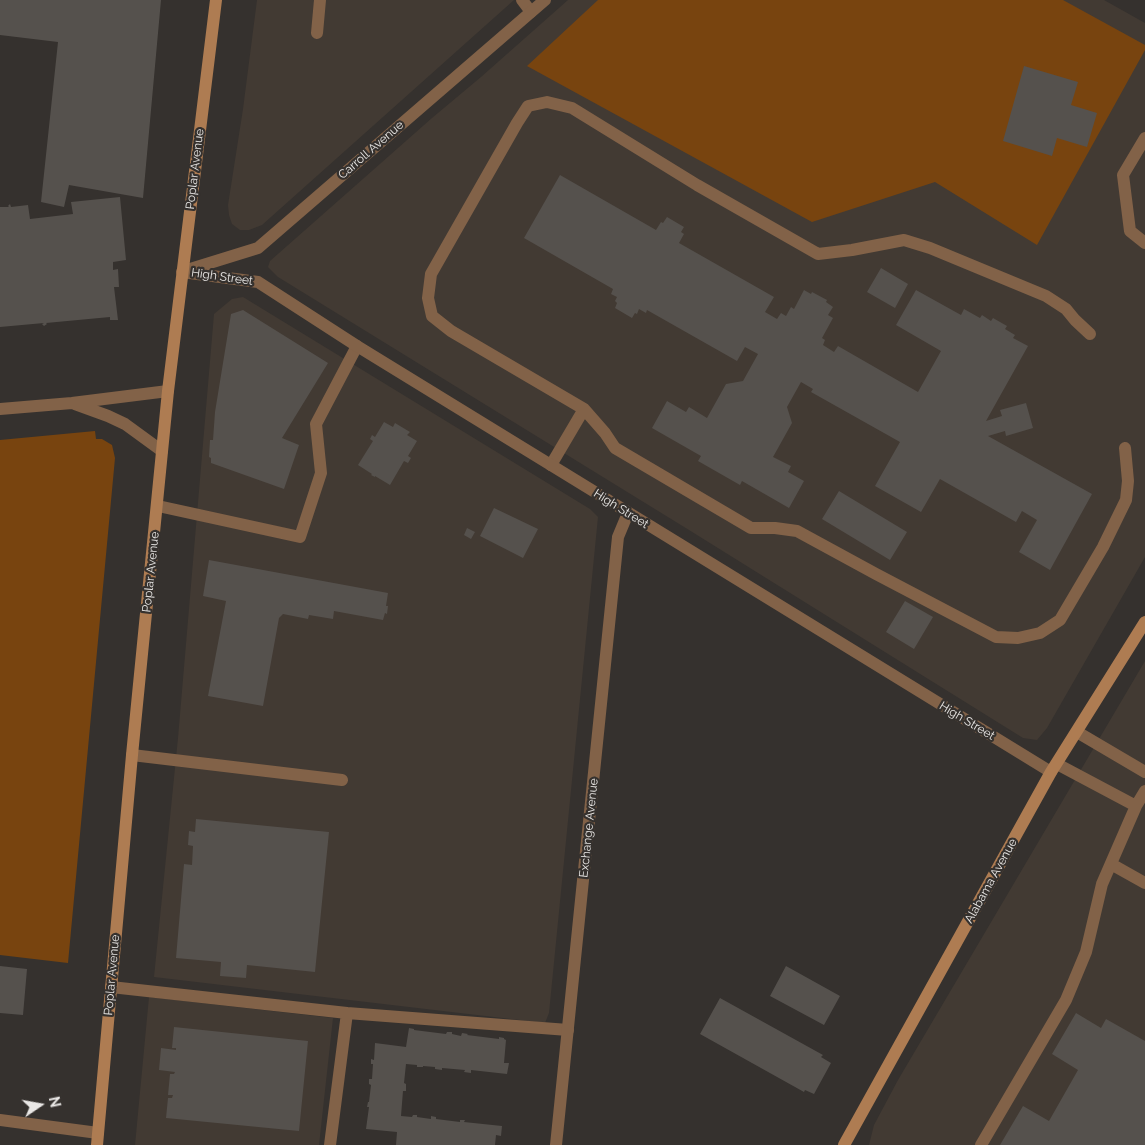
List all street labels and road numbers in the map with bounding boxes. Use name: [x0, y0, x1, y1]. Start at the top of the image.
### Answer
street label: Carroll Avenue: [335, 118, 407, 182]
street label: Poplar Avenue: [183, 128, 207, 210]
street label: High Street: [190, 266, 254, 288]
street label: High Street: [591, 486, 651, 532]
street label: Poplar Avenue: [140, 531, 162, 613]
street label: High Street: [937, 699, 997, 743]
street label: Exchange Avenue: [577, 778, 601, 878]
street label: Alabama Avenue: [962, 836, 1020, 926]
street label: Poplar Avenue: [101, 934, 123, 1016]

